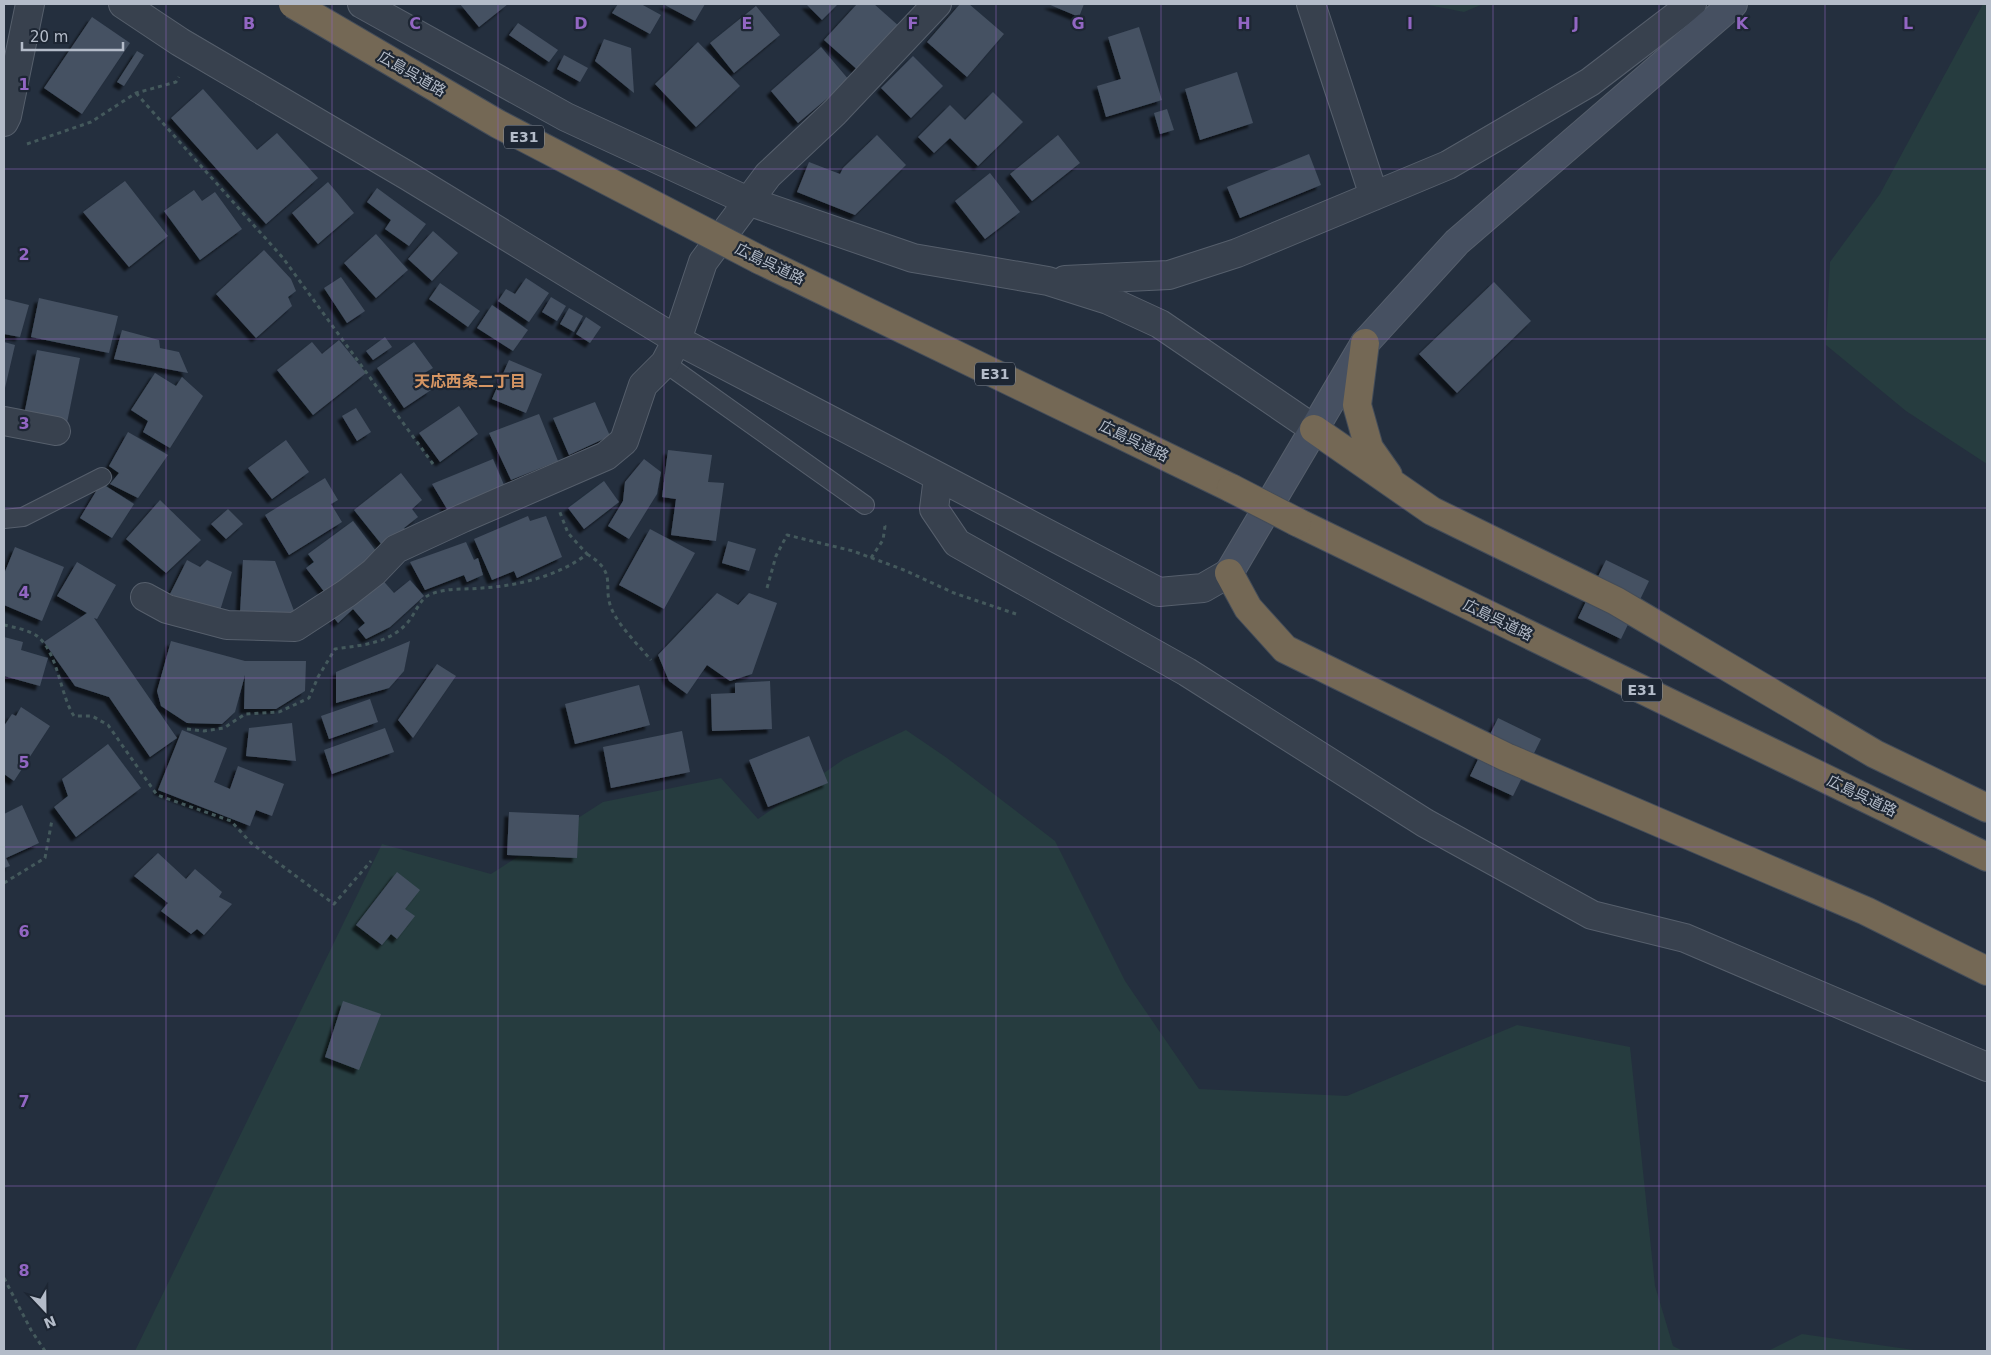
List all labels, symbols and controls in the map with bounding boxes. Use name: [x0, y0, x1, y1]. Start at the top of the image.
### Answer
text: B: [243, 14, 255, 33]
text: C: [409, 14, 421, 33]
text: D: [574, 14, 588, 33]
text: E: [742, 14, 752, 33]
text: F: [908, 14, 918, 33]
text: G: [1071, 14, 1085, 33]
text: H: [1237, 14, 1251, 33]
text: I: [1407, 14, 1413, 33]
text: J: [1572, 14, 1579, 33]
text: K: [1736, 14, 1749, 33]
text: L: [1903, 14, 1913, 33]
scale bar: [22, 20, 124, 52]
text: 20 m: [30, 28, 68, 46]
street label: 広島呉道路: [375, 47, 449, 101]
text: 1: [18, 75, 30, 94]
road number: E31: [504, 125, 544, 148]
street label: 広島呉道路: [732, 239, 808, 289]
text: 2: [18, 245, 30, 264]
road number: E31: [975, 362, 1015, 386]
district label: 天応西条二丁目: [414, 372, 526, 391]
text: 3: [18, 414, 30, 433]
street label: 広島呉道路: [1096, 416, 1172, 466]
text: 4: [18, 583, 30, 602]
street label: 広島呉道路: [1460, 595, 1536, 645]
road number: E31: [1622, 678, 1662, 702]
text: 5: [18, 753, 30, 772]
street label: 広島呉道路: [1824, 771, 1900, 821]
text: 6: [18, 922, 30, 941]
text: 7: [18, 1092, 30, 1111]
text: 8: [18, 1261, 30, 1280]
north arrow: [20, 1285, 70, 1335]
text: N: [41, 1312, 58, 1332]

